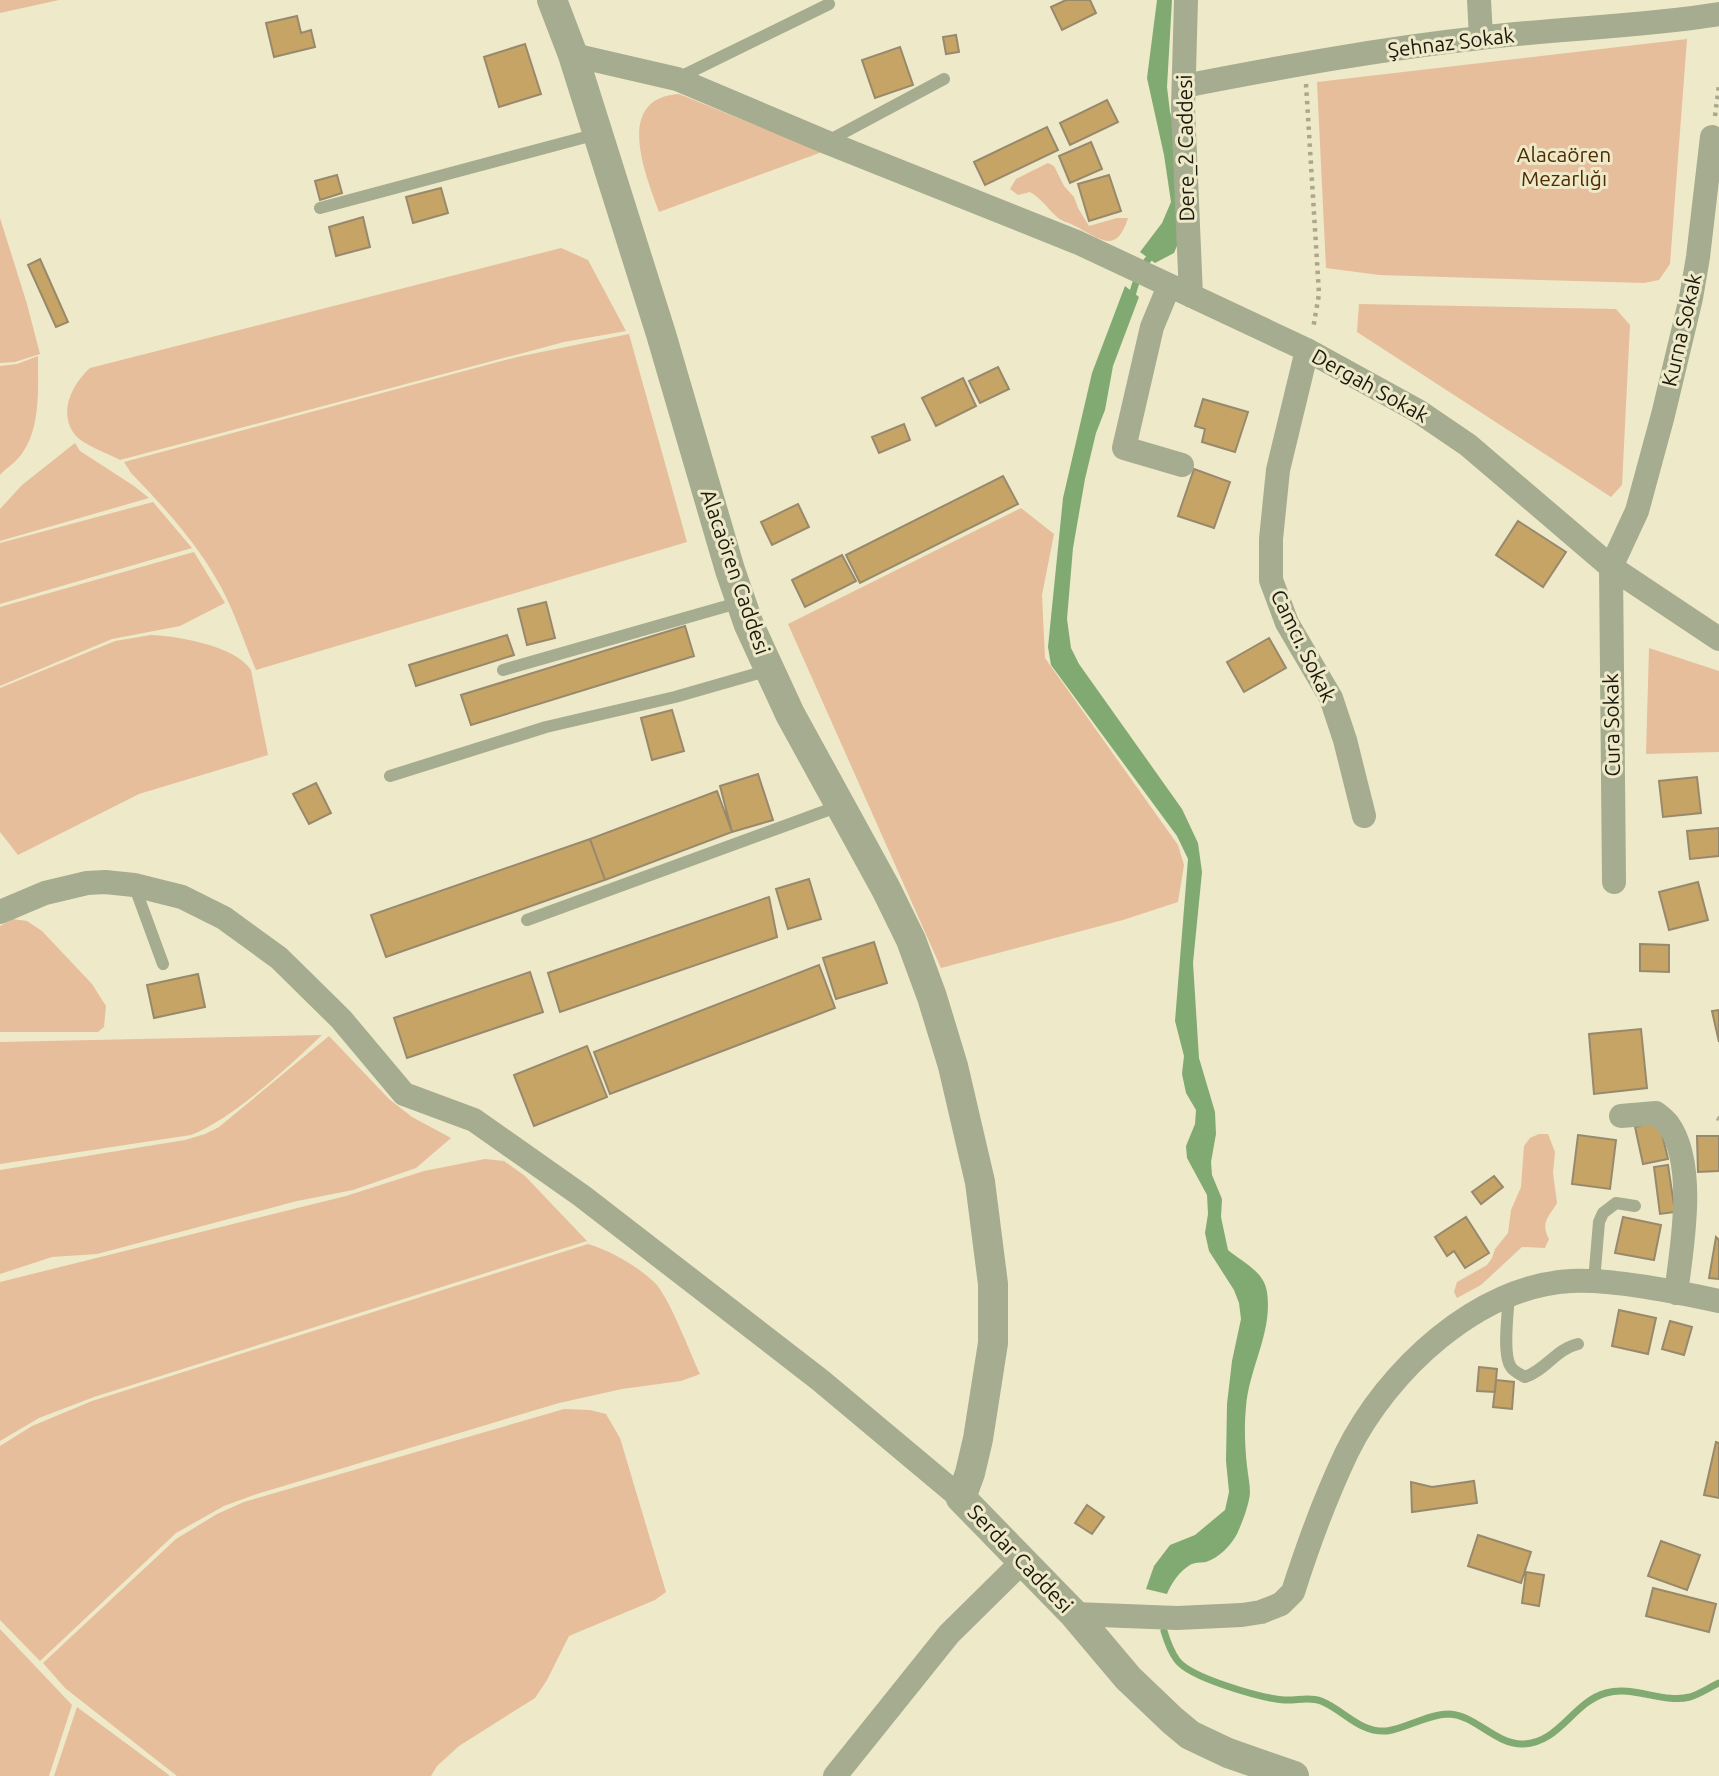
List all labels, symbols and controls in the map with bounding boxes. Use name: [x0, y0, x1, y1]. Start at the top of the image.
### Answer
street label: Şehnaz Sokak: [1386, 22, 1516, 62]
street label: Dere_2 Caddesi: [1172, 74, 1199, 222]
park label: Alacaören Mezarlığı: [1517, 142, 1611, 190]
street label: Kurna Sokak: [1656, 270, 1706, 389]
street label: Dergah Sokak: [1308, 343, 1433, 427]
street label: Alacaören Caddesi: [696, 486, 775, 657]
street label: Camcı. Sokak: [1266, 586, 1342, 706]
street label: Cura Sokak: [1598, 673, 1624, 777]
street label: Serdar Caddesi: [963, 1499, 1078, 1617]

